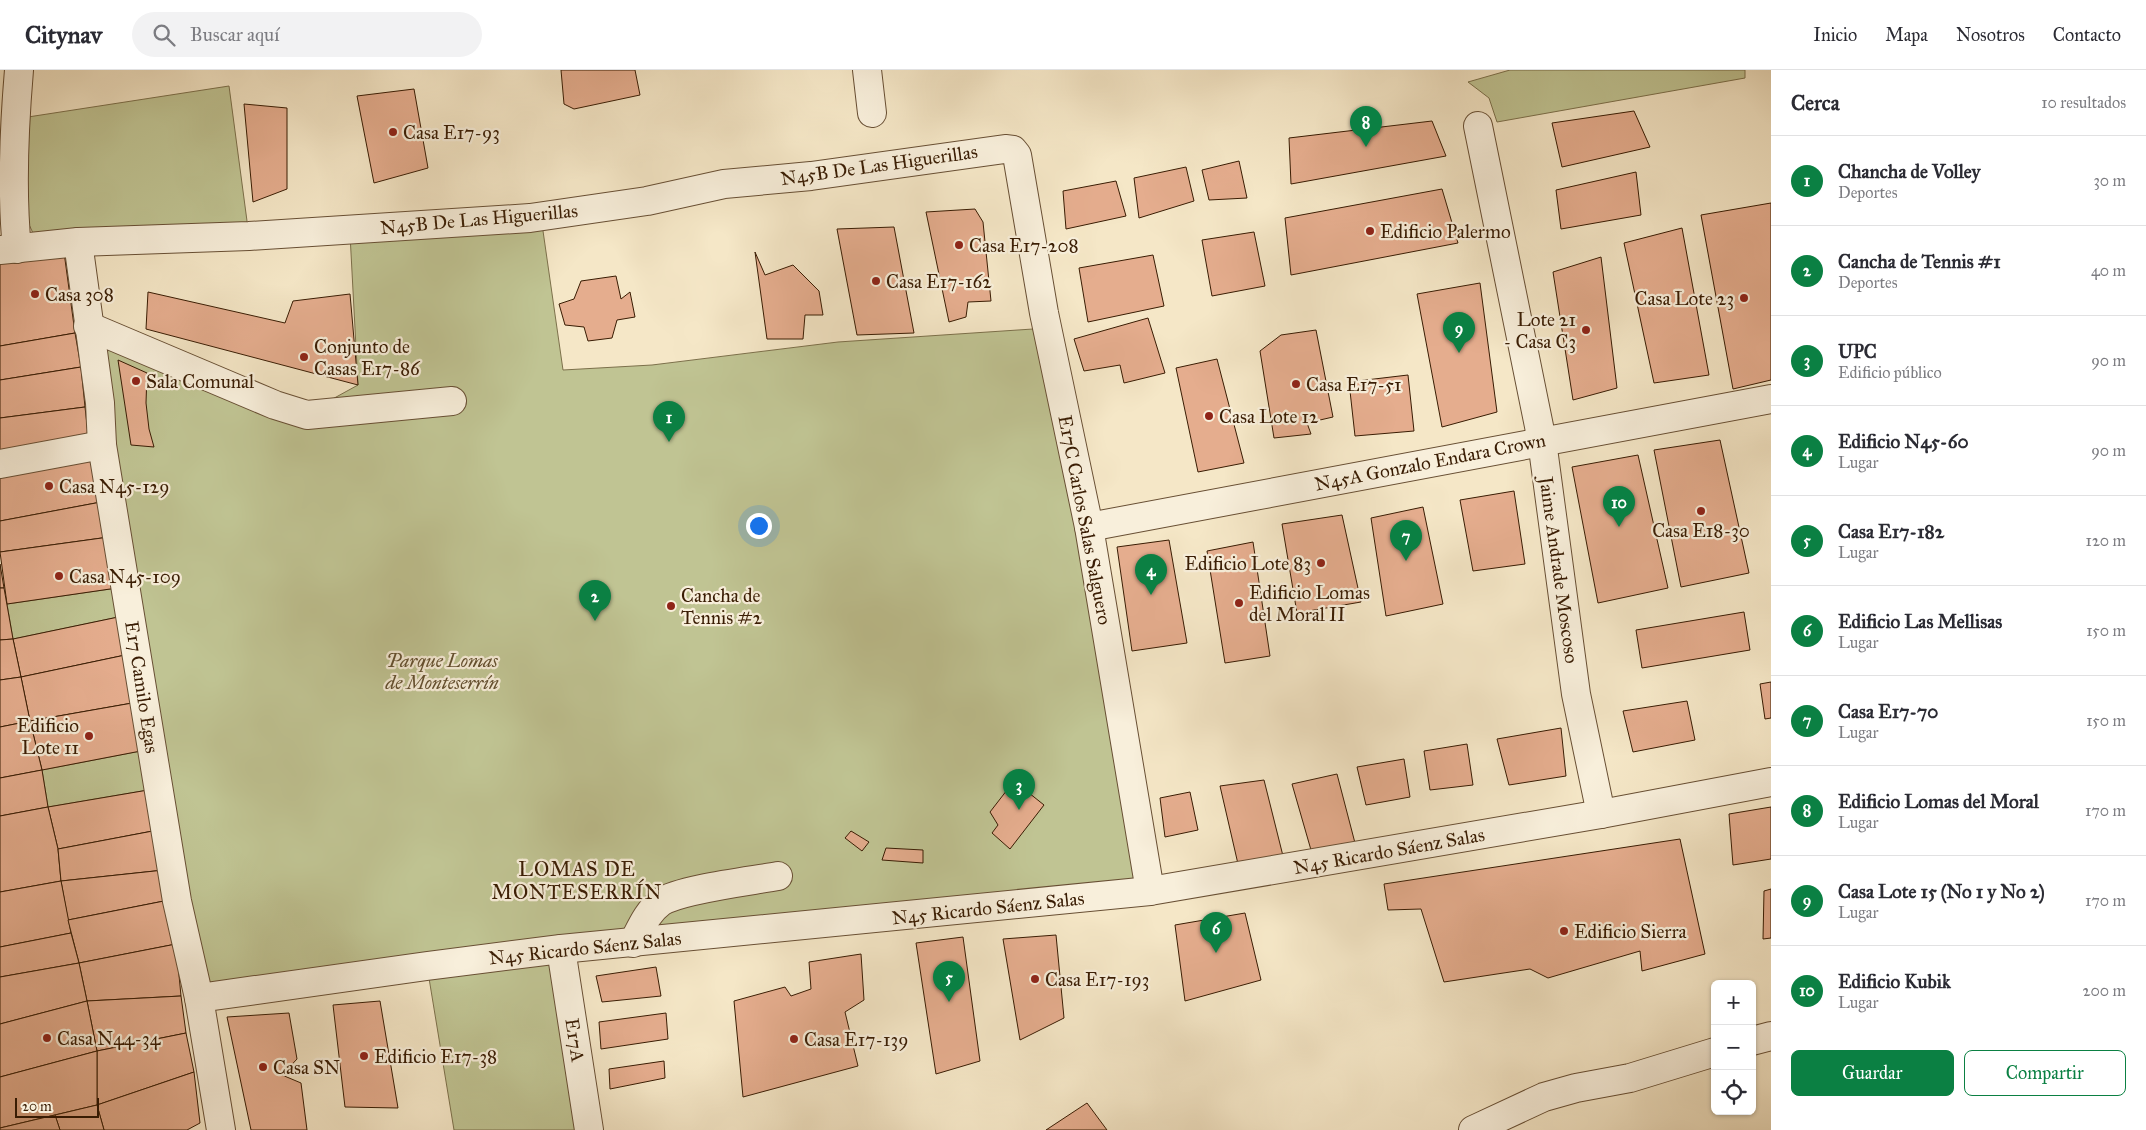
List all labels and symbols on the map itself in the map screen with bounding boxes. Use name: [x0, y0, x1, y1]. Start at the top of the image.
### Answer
pin: 8: [1350, 106, 1382, 147]
place label: Casa E17-93: [403, 121, 500, 144]
marker: Casa E17-93: [387, 126, 399, 138]
street label: N45B De Las Higuerillas: [779, 140, 979, 191]
street label: N45B De Las Higuerillas: [379, 199, 579, 240]
place label: Edificio Palermo: [1380, 220, 1511, 243]
marker: Edificio Palermo: [1364, 225, 1376, 237]
place label: Casa E17-208: [969, 234, 1079, 257]
marker: Casa E17-208: [953, 239, 965, 251]
place label: Casa E17-162: [886, 270, 992, 293]
marker: Casa E17-162: [870, 275, 882, 287]
place label: Casa 308: [45, 283, 114, 306]
place label: Casa Lote 23: [1635, 287, 1734, 310]
marker: Casa 308: [29, 288, 41, 300]
marker: Casa Lote 23: [1738, 292, 1750, 304]
place label: Lote 21 - Casa C3: [1504, 308, 1576, 353]
pin: 9: [1443, 312, 1475, 353]
marker: Lote 21 - Casa C3: [1580, 324, 1592, 336]
place label: Conjunto de Casas E17-86: [314, 335, 421, 380]
marker: Conjunto de Casas E17-86: [298, 351, 310, 363]
place label: Sala Comunal: [146, 370, 255, 393]
place label: Casa E17-51: [1306, 373, 1401, 396]
marker: Sala Comunal: [130, 375, 142, 387]
marker: Casa E17-51: [1290, 378, 1302, 390]
pin: 1: [653, 401, 685, 442]
place label: Casa Lote 12: [1219, 405, 1319, 428]
marker: Casa Lote 12: [1203, 410, 1215, 422]
street label: E17C Carlos Salas Salguero: [1052, 413, 1117, 627]
street label: N45A Gonzalo Endara Crown: [1312, 428, 1548, 496]
street label: Jaime Andrade Moscoso: [1533, 473, 1584, 665]
place label: Casa N45-129: [59, 475, 169, 498]
marker: Casa N45-129: [43, 480, 55, 492]
pin: 10: [1603, 486, 1635, 527]
marker: Casa E18-30: [1695, 505, 1707, 517]
your location: [746, 513, 772, 539]
place label: Casa E18-30: [1652, 519, 1750, 542]
pin: 7: [1390, 520, 1422, 561]
place label: Edificio Lote 83: [1184, 552, 1311, 575]
pin: 4: [1135, 554, 1167, 595]
marker: Edificio Lote 83: [1315, 557, 1327, 569]
place label: Casa N45-109: [69, 565, 181, 588]
marker: Casa N45-109: [53, 570, 65, 582]
pin: 2: [579, 580, 611, 621]
place label: Edificio Lomas del Moral II: [1249, 581, 1370, 626]
place label: Cancha de Tennis #2: [681, 584, 763, 629]
marker: Edificio Lomas del Moral II: [1233, 597, 1245, 609]
marker: Cancha de Tennis #2: [665, 600, 677, 612]
street label: E17 Camilo Egas: [119, 619, 164, 755]
park label: Parque Lomas de Monteserrín: [384, 649, 499, 694]
place label: Edificio Lote 11: [17, 714, 79, 759]
marker: Edificio Lote 11: [83, 730, 95, 742]
pin: 3: [1003, 769, 1035, 810]
street label: N45 Ricardo Sáenz Salas: [1292, 823, 1486, 879]
district label: LOMAS DE MONTESERRÍN: [492, 857, 662, 904]
street label: N45 Ricardo Sáenz Salas: [891, 886, 1086, 930]
pin: 6: [1200, 912, 1232, 953]
place label: Edificio Sierra: [1574, 920, 1688, 943]
marker: Edificio Sierra: [1558, 925, 1570, 937]
street label: N45 Ricardo Sáenz Salas: [488, 926, 683, 970]
pin: 5: [933, 961, 965, 1002]
place label: Casa E17-193: [1045, 968, 1149, 991]
marker: Casa E17-193: [1029, 973, 1041, 985]
street label: E17A: [560, 1016, 590, 1064]
place label: Casa N44-34: [57, 1027, 161, 1050]
place label: Casa E17-139: [804, 1028, 908, 1051]
marker: Casa N44-34: [41, 1032, 53, 1044]
marker: Casa E17-139: [788, 1033, 800, 1045]
place label: Edificio E17-38: [374, 1045, 497, 1068]
marker: Edificio E17-38: [358, 1050, 370, 1062]
place label: Casa SN: [273, 1056, 340, 1079]
marker: Casa SN: [257, 1061, 269, 1073]
scale bar: [15, 1095, 99, 1118]

